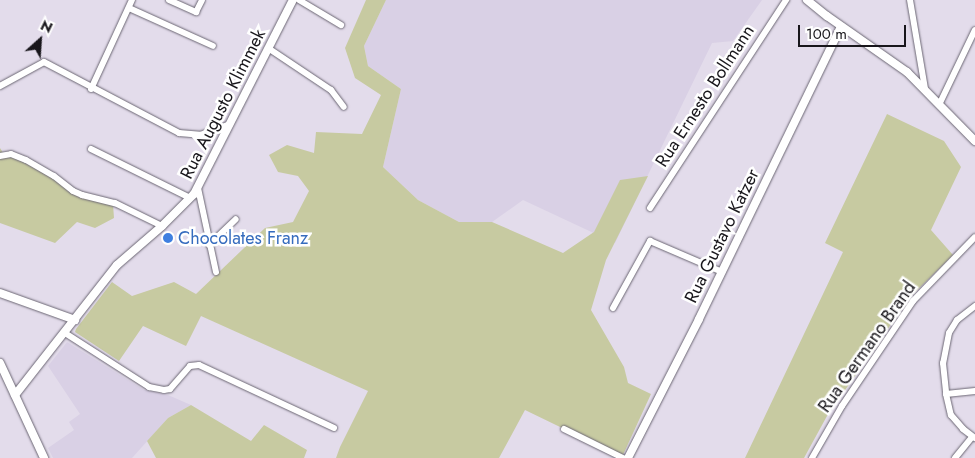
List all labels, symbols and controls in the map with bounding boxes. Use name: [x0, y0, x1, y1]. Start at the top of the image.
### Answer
north arrow: [15, 15, 65, 65]
text: N: [37, 15, 56, 38]
scale bar: [800, 15, 908, 47]
street label: Rua Ernesto Bollmann: [651, 21, 759, 171]
text: 100 m: [806, 23, 847, 45]
street label: Rua Augusto Klimmek: [176, 25, 270, 183]
street label: Rua Gustavo Katzer: [680, 165, 764, 307]
place label: Chocolates Franz: [178, 227, 308, 249]
marker: Chocolates Franz: [162, 232, 174, 244]
street label: Rua Germano Brand: [814, 277, 920, 417]

